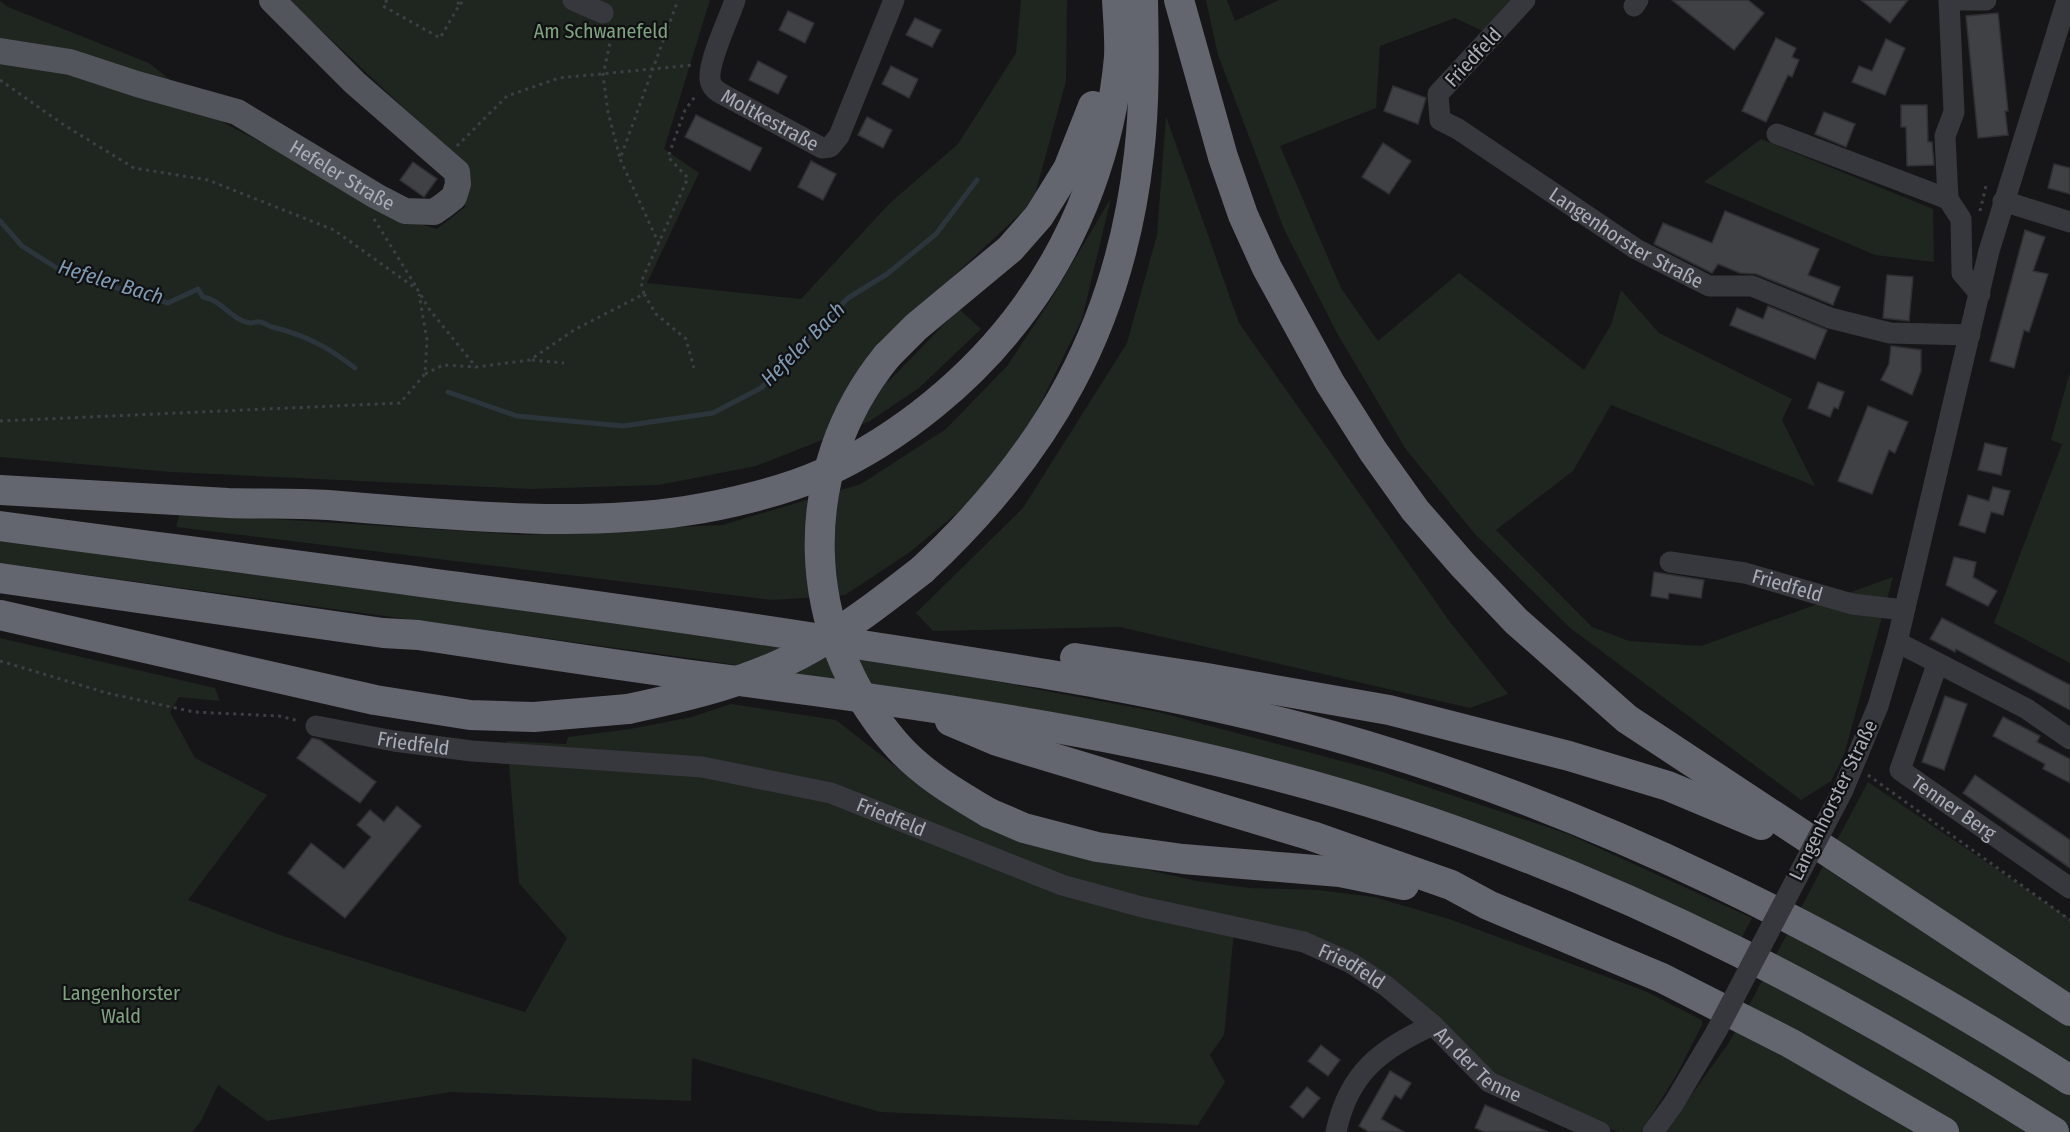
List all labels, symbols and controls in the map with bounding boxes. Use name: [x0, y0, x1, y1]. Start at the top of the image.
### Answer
park label: Am Schwanefeld: [534, 19, 668, 43]
street label: Friedfeld: [1440, 22, 1506, 92]
street label: Moltkestraße: [717, 84, 823, 156]
street label: Hefeler Straße: [285, 135, 399, 216]
street label: Langenhorster Straße: [1545, 182, 1707, 293]
water label: Hefeler Bach: [55, 254, 167, 310]
water label: Hefeler Bach: [755, 296, 851, 392]
street label: Friedfeld: [1749, 564, 1826, 607]
street label: Langenhorster Straße: [1784, 716, 1882, 884]
street label: Friedfeld: [375, 726, 451, 760]
street label: Tenner Berg: [1907, 770, 2001, 845]
street label: Friedfeld: [853, 792, 929, 842]
street label: Friedfeld: [1315, 938, 1389, 994]
park label: Langenhorster Wald: [62, 981, 180, 1028]
street label: An der Tenne: [1429, 1022, 1525, 1107]

